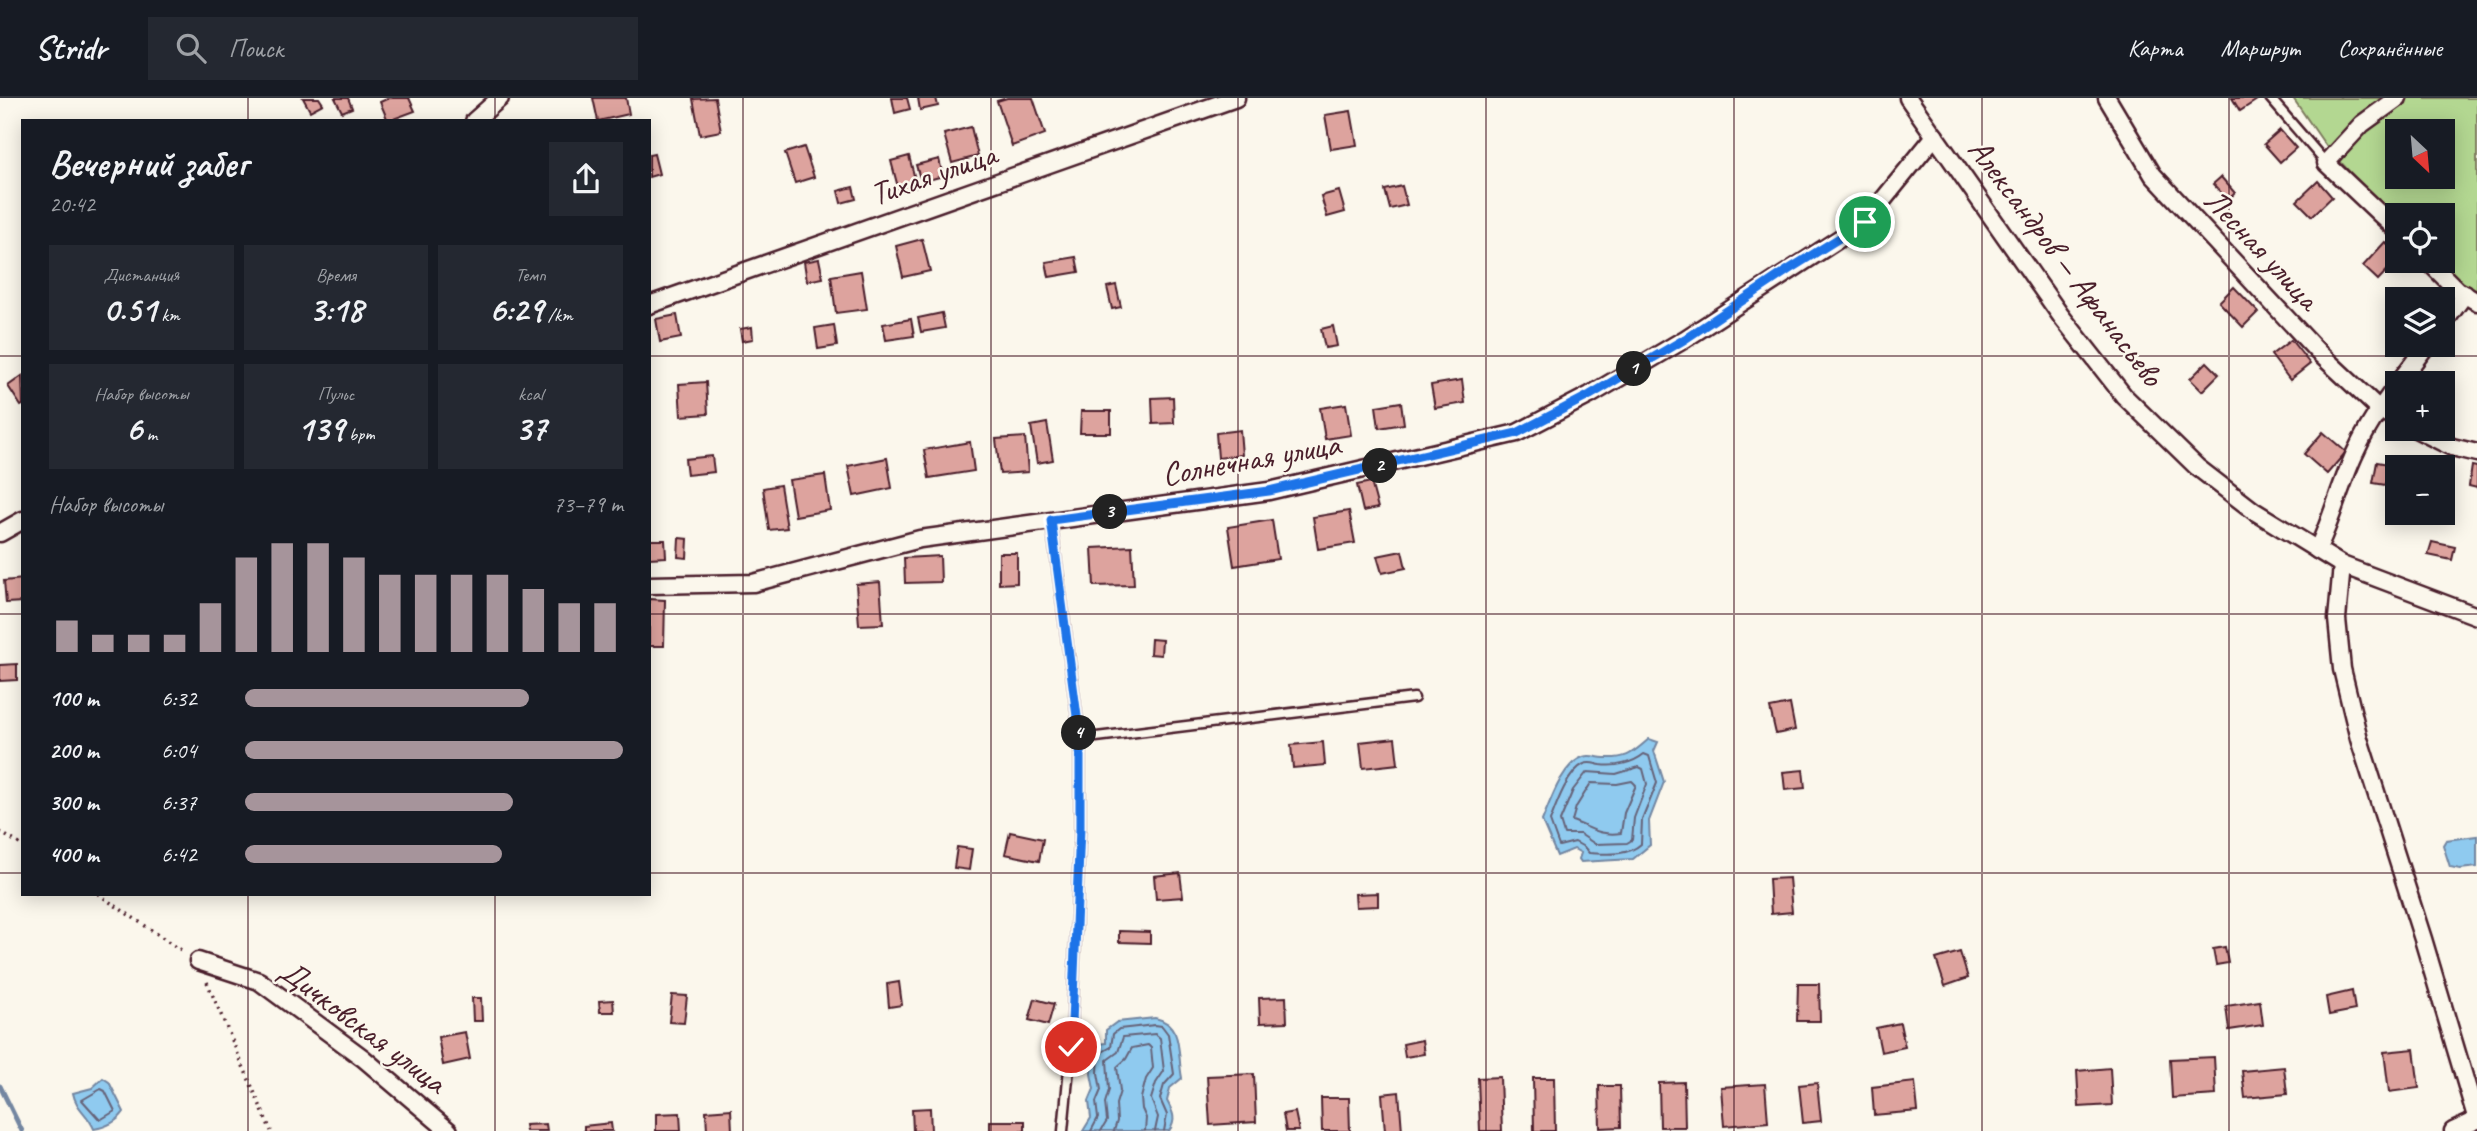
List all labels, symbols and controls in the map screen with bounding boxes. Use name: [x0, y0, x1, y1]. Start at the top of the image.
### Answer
search box: [148, 17, 638, 80]
text: Stridr: [35, 27, 106, 69]
icon: search: [172, 29, 210, 67]
text: Поиск: [228, 32, 283, 65]
text: Карта: [2128, 33, 2183, 63]
text: Маршрут: [2221, 33, 2300, 63]
text: Сохранённые: [2338, 33, 2442, 63]
north arrow: [2385, 119, 2455, 189]
map controls: [2385, 119, 2455, 525]
street label: Александров — Афанасьево: [1959, 130, 2174, 396]
street label: Тихая улица: [865, 132, 1004, 215]
text: Вечерний забег: [49, 140, 248, 187]
button: share: [549, 142, 623, 216]
street label: Лесная улица: [2195, 179, 2331, 320]
text: 20:42: [49, 190, 95, 219]
pin: [1835, 192, 1895, 252]
icon: arrive: [1846, 203, 1884, 241]
button: locate: [2385, 203, 2455, 273]
text: Дистанция: [103, 263, 179, 287]
text: Время: [316, 263, 356, 287]
text: Темп: [515, 263, 546, 287]
text: 0.51: [103, 287, 157, 332]
text: 3:18: [309, 287, 363, 332]
text: 6:29: [489, 287, 543, 332]
button: layers: [2385, 287, 2455, 357]
text: km: [157, 303, 180, 327]
text: /km: [543, 303, 573, 327]
pin: 1: [1616, 352, 1652, 386]
text: 1: [1629, 356, 1638, 380]
button: +: [2385, 371, 2455, 441]
text: Набор высоты: [94, 382, 188, 406]
text: Пульс: [318, 382, 354, 406]
text: kcal: [518, 382, 543, 406]
text: 6: [125, 406, 142, 451]
text: 139: [297, 406, 344, 451]
text: 37: [515, 406, 546, 451]
text: m: [142, 422, 157, 446]
text: bpm: [344, 422, 375, 446]
street label: Солнечная улица: [1159, 422, 1346, 495]
pin: 2: [1362, 448, 1398, 484]
text: 2: [1375, 453, 1384, 477]
button: −: [2385, 455, 2455, 525]
text: Набор высоты: [49, 490, 163, 519]
text: 73–79 m: [553, 490, 623, 519]
pin: 3: [1092, 494, 1128, 530]
text: 3: [1105, 499, 1114, 523]
text: 100 m: [49, 684, 99, 713]
text: 6:32: [161, 684, 197, 713]
pin: 4: [1062, 716, 1096, 750]
text: 4: [1074, 720, 1083, 744]
text: 200 m: [49, 736, 99, 765]
text: 6:04: [161, 736, 197, 765]
text: 300 m: [49, 788, 99, 817]
text: 6:37: [161, 788, 197, 817]
text: 400 m: [49, 840, 99, 869]
text: 6:42: [161, 840, 197, 869]
street label: Дичковская улица: [271, 949, 457, 1104]
pin: [1041, 1017, 1101, 1077]
icon: check: [1052, 1028, 1090, 1066]

